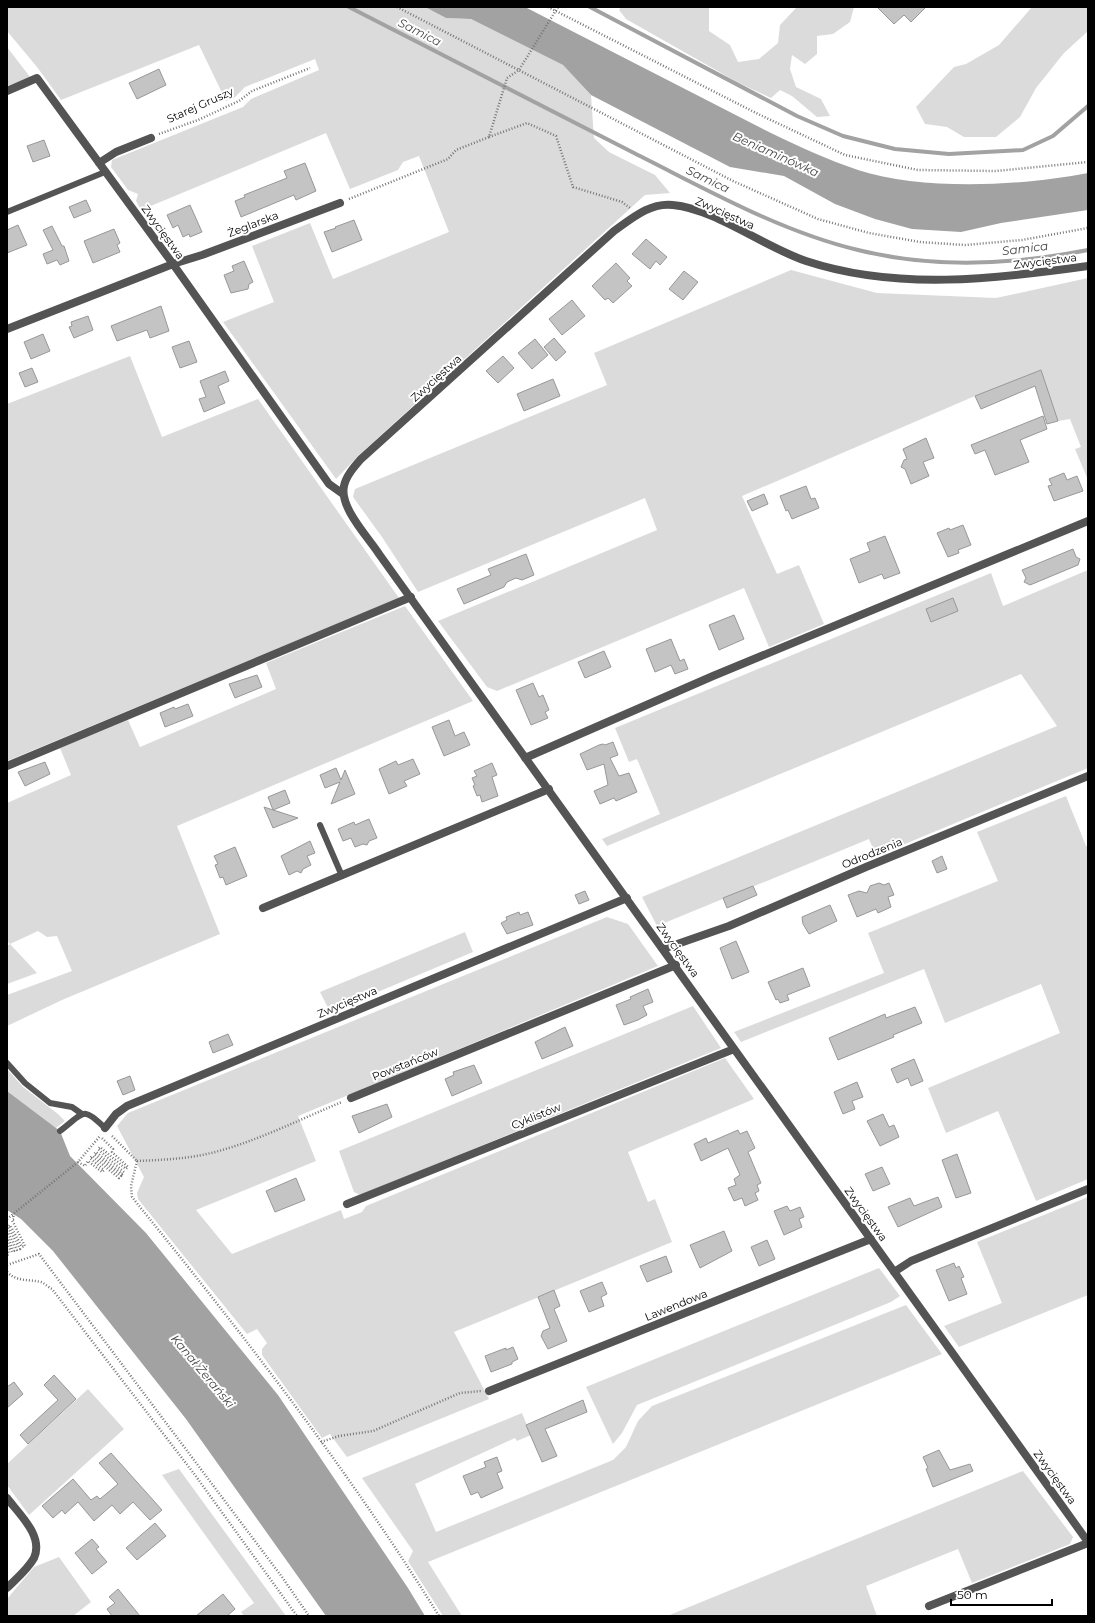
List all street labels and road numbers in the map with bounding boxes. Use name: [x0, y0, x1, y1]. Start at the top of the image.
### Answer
street label: Starej Gruszy: [165, 84, 235, 126]
street label: Zwycięstwa: [693, 194, 757, 232]
street label: Zwycięstwa: [139, 202, 187, 262]
street label: Żeglarska: [226, 208, 280, 240]
street label: Zwycięstwa: [1012, 250, 1078, 272]
street label: Zwycięstwa: [408, 351, 464, 405]
street label: Odrodzenia: [840, 834, 904, 872]
street label: Zwycięstwa: [654, 920, 702, 980]
street label: Zwycięstwa: [315, 983, 379, 1021]
street label: Powstańców: [370, 1044, 440, 1084]
street label: Cyklistów: [509, 1100, 563, 1132]
street label: Zwycięstwa: [842, 1184, 890, 1244]
street label: Lawendowa: [643, 1286, 709, 1324]
street label: Zwycięstwa: [1031, 1447, 1079, 1507]

